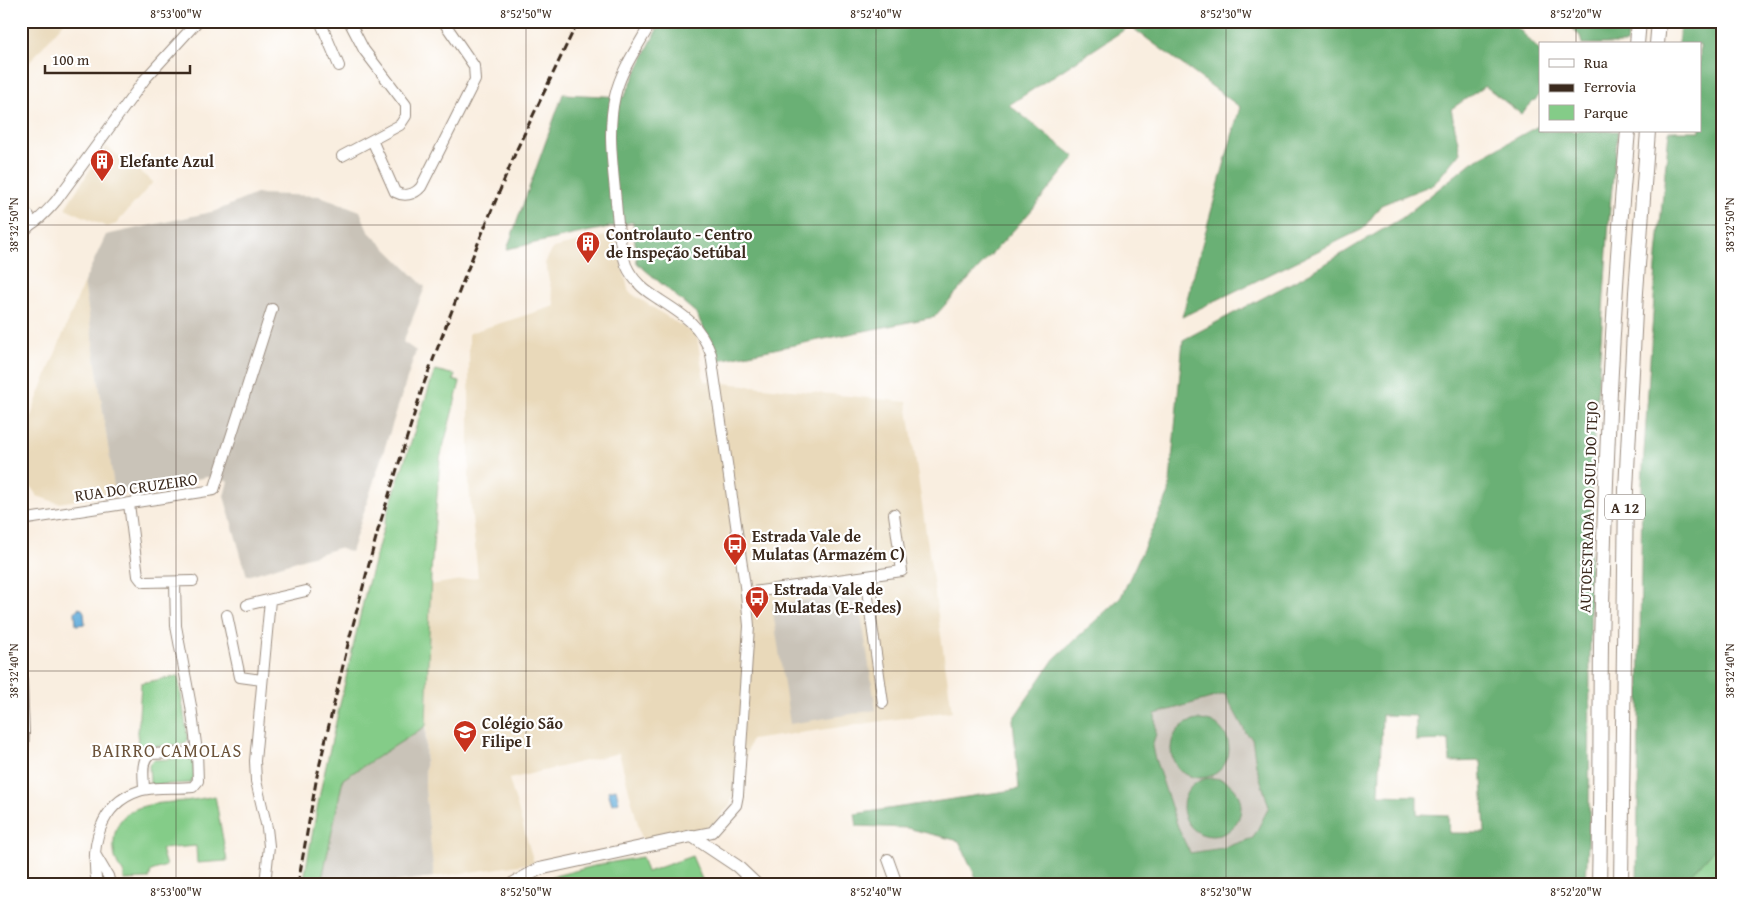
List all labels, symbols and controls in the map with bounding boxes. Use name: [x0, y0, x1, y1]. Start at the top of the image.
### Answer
text: 8°53'00"W: [150, 5, 203, 22]
text: 8°52'50"W: [500, 5, 553, 22]
text: 8°52'40"W: [850, 5, 903, 22]
text: 8°52'30"W: [1200, 5, 1253, 22]
text: 8°52'20"W: [1550, 5, 1603, 22]
scale bar: [45, 42, 190, 74]
legend: [1539, 42, 1702, 132]
text: 100 m: [52, 49, 90, 70]
text: Rua: [1584, 52, 1608, 73]
text: Ferrovia: [1584, 76, 1636, 97]
text: Parque: [1584, 102, 1628, 123]
building icon: Elefante Azul: [89, 148, 115, 182]
place label: Elefante Azul: [120, 149, 214, 173]
text: 38°32'50"N: [5, 197, 22, 253]
text: 38°32'50"N: [1721, 197, 1738, 253]
place label: Controlauto - Centro de Inspeção Setúbal: [606, 222, 753, 264]
building icon: Controlauto - Centro de Inspeção Setúbal: [575, 230, 601, 264]
street label: AUTOESTRADA DO SUL DO TEJO: [1572, 400, 1604, 613]
street label: RUA DO CRUZEIRO: [73, 466, 199, 508]
road number: A 12: [1605, 494, 1645, 520]
place label: Estrada Vale de Mulatas (Armazém C): [752, 524, 905, 566]
bus stop icon: Estrada Vale de Mulatas (Armazém C): [722, 532, 748, 566]
place label: Estrada Vale de Mulatas (E-Redes): [774, 577, 902, 619]
bus stop icon: Estrada Vale de Mulatas (E-Redes): [744, 585, 770, 619]
text: 38°32'40"N: [5, 643, 22, 699]
text: 38°32'40"N: [1721, 643, 1738, 699]
place label: Colégio São Filipe I: [482, 711, 563, 753]
school or university icon: Colégio São Filipe I: [452, 719, 478, 753]
district label: BAIRRO CAMOLAS: [92, 737, 242, 764]
text: 8°53'00"W: [150, 883, 203, 900]
text: 8°52'50"W: [500, 883, 553, 900]
text: 8°52'40"W: [850, 883, 903, 900]
text: 8°52'30"W: [1200, 883, 1253, 900]
text: 8°52'20"W: [1550, 883, 1603, 900]

